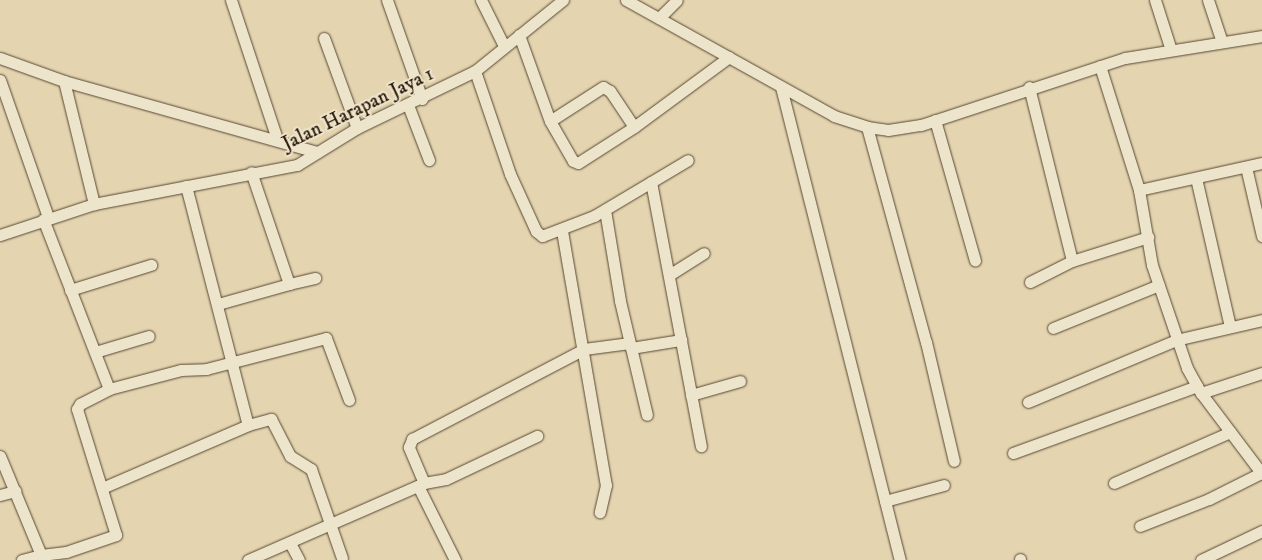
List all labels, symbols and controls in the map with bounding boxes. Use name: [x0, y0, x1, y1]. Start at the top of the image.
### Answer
street label: Jalan Harapan Jaya 1: [278, 62, 438, 156]

